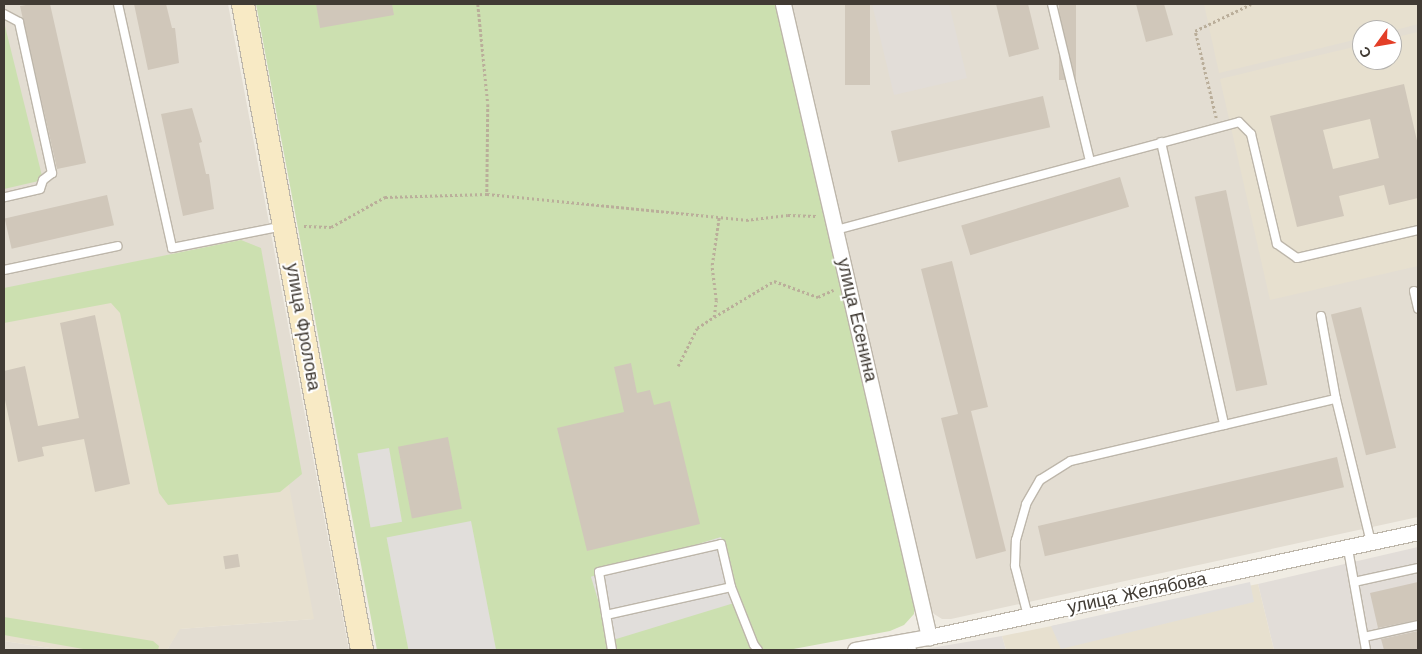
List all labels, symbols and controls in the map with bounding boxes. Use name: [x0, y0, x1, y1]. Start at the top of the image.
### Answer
north arrow: [1352, 20, 1402, 70]
text: С: [1356, 44, 1375, 61]
street label: улица Есенина: [832, 256, 882, 384]
street label: улица Фролова: [281, 262, 325, 392]
street label: улица Желябова: [1066, 568, 1208, 618]

